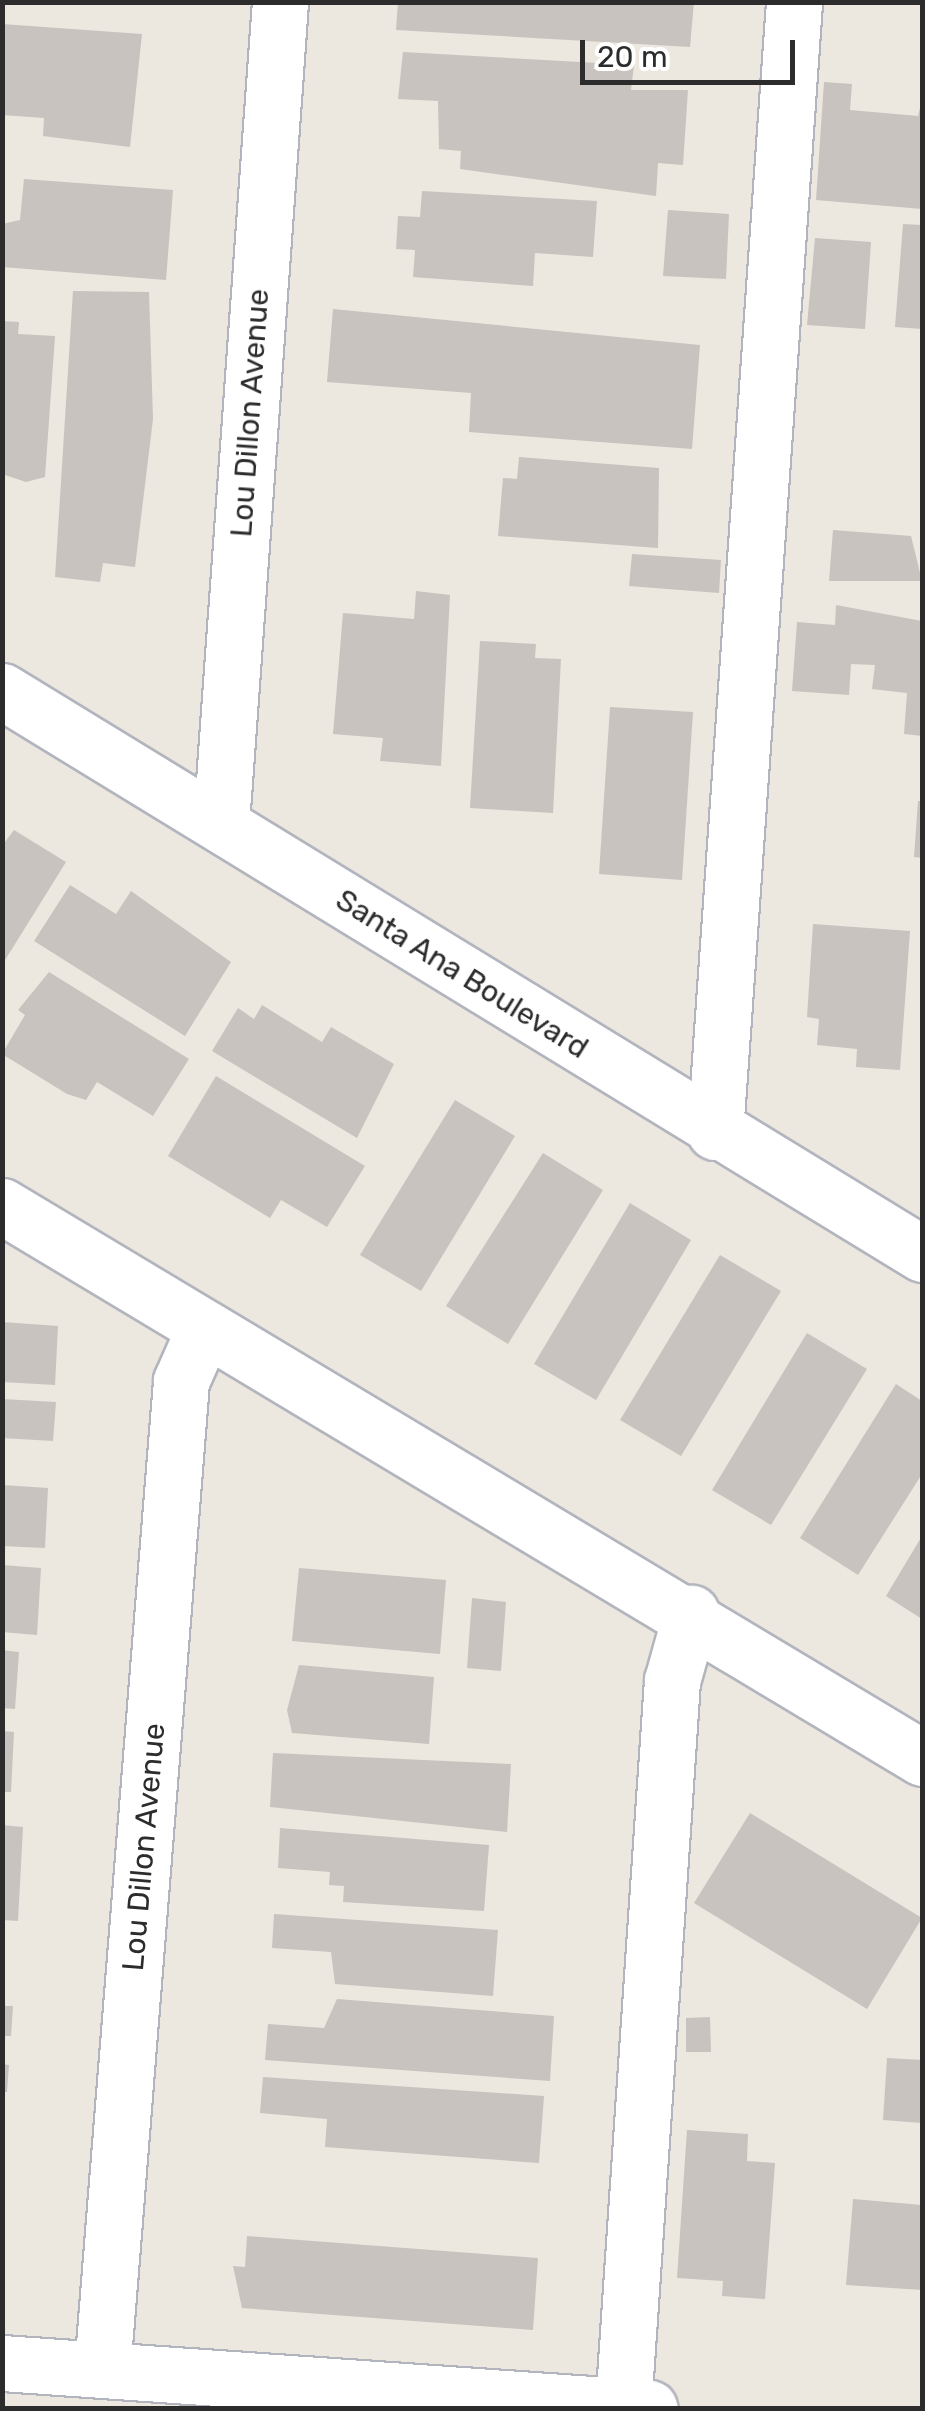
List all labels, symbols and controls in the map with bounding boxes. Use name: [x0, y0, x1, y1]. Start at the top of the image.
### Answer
scale bar: [585, 20, 800, 82]
text: 20 m: [597, 39, 668, 75]
street label: Lou Dillon Avenue: [223, 287, 277, 539]
street label: Santa Ana Boulevard: [329, 882, 595, 1066]
street label: Lou Dillon Avenue: [115, 1721, 173, 1973]

